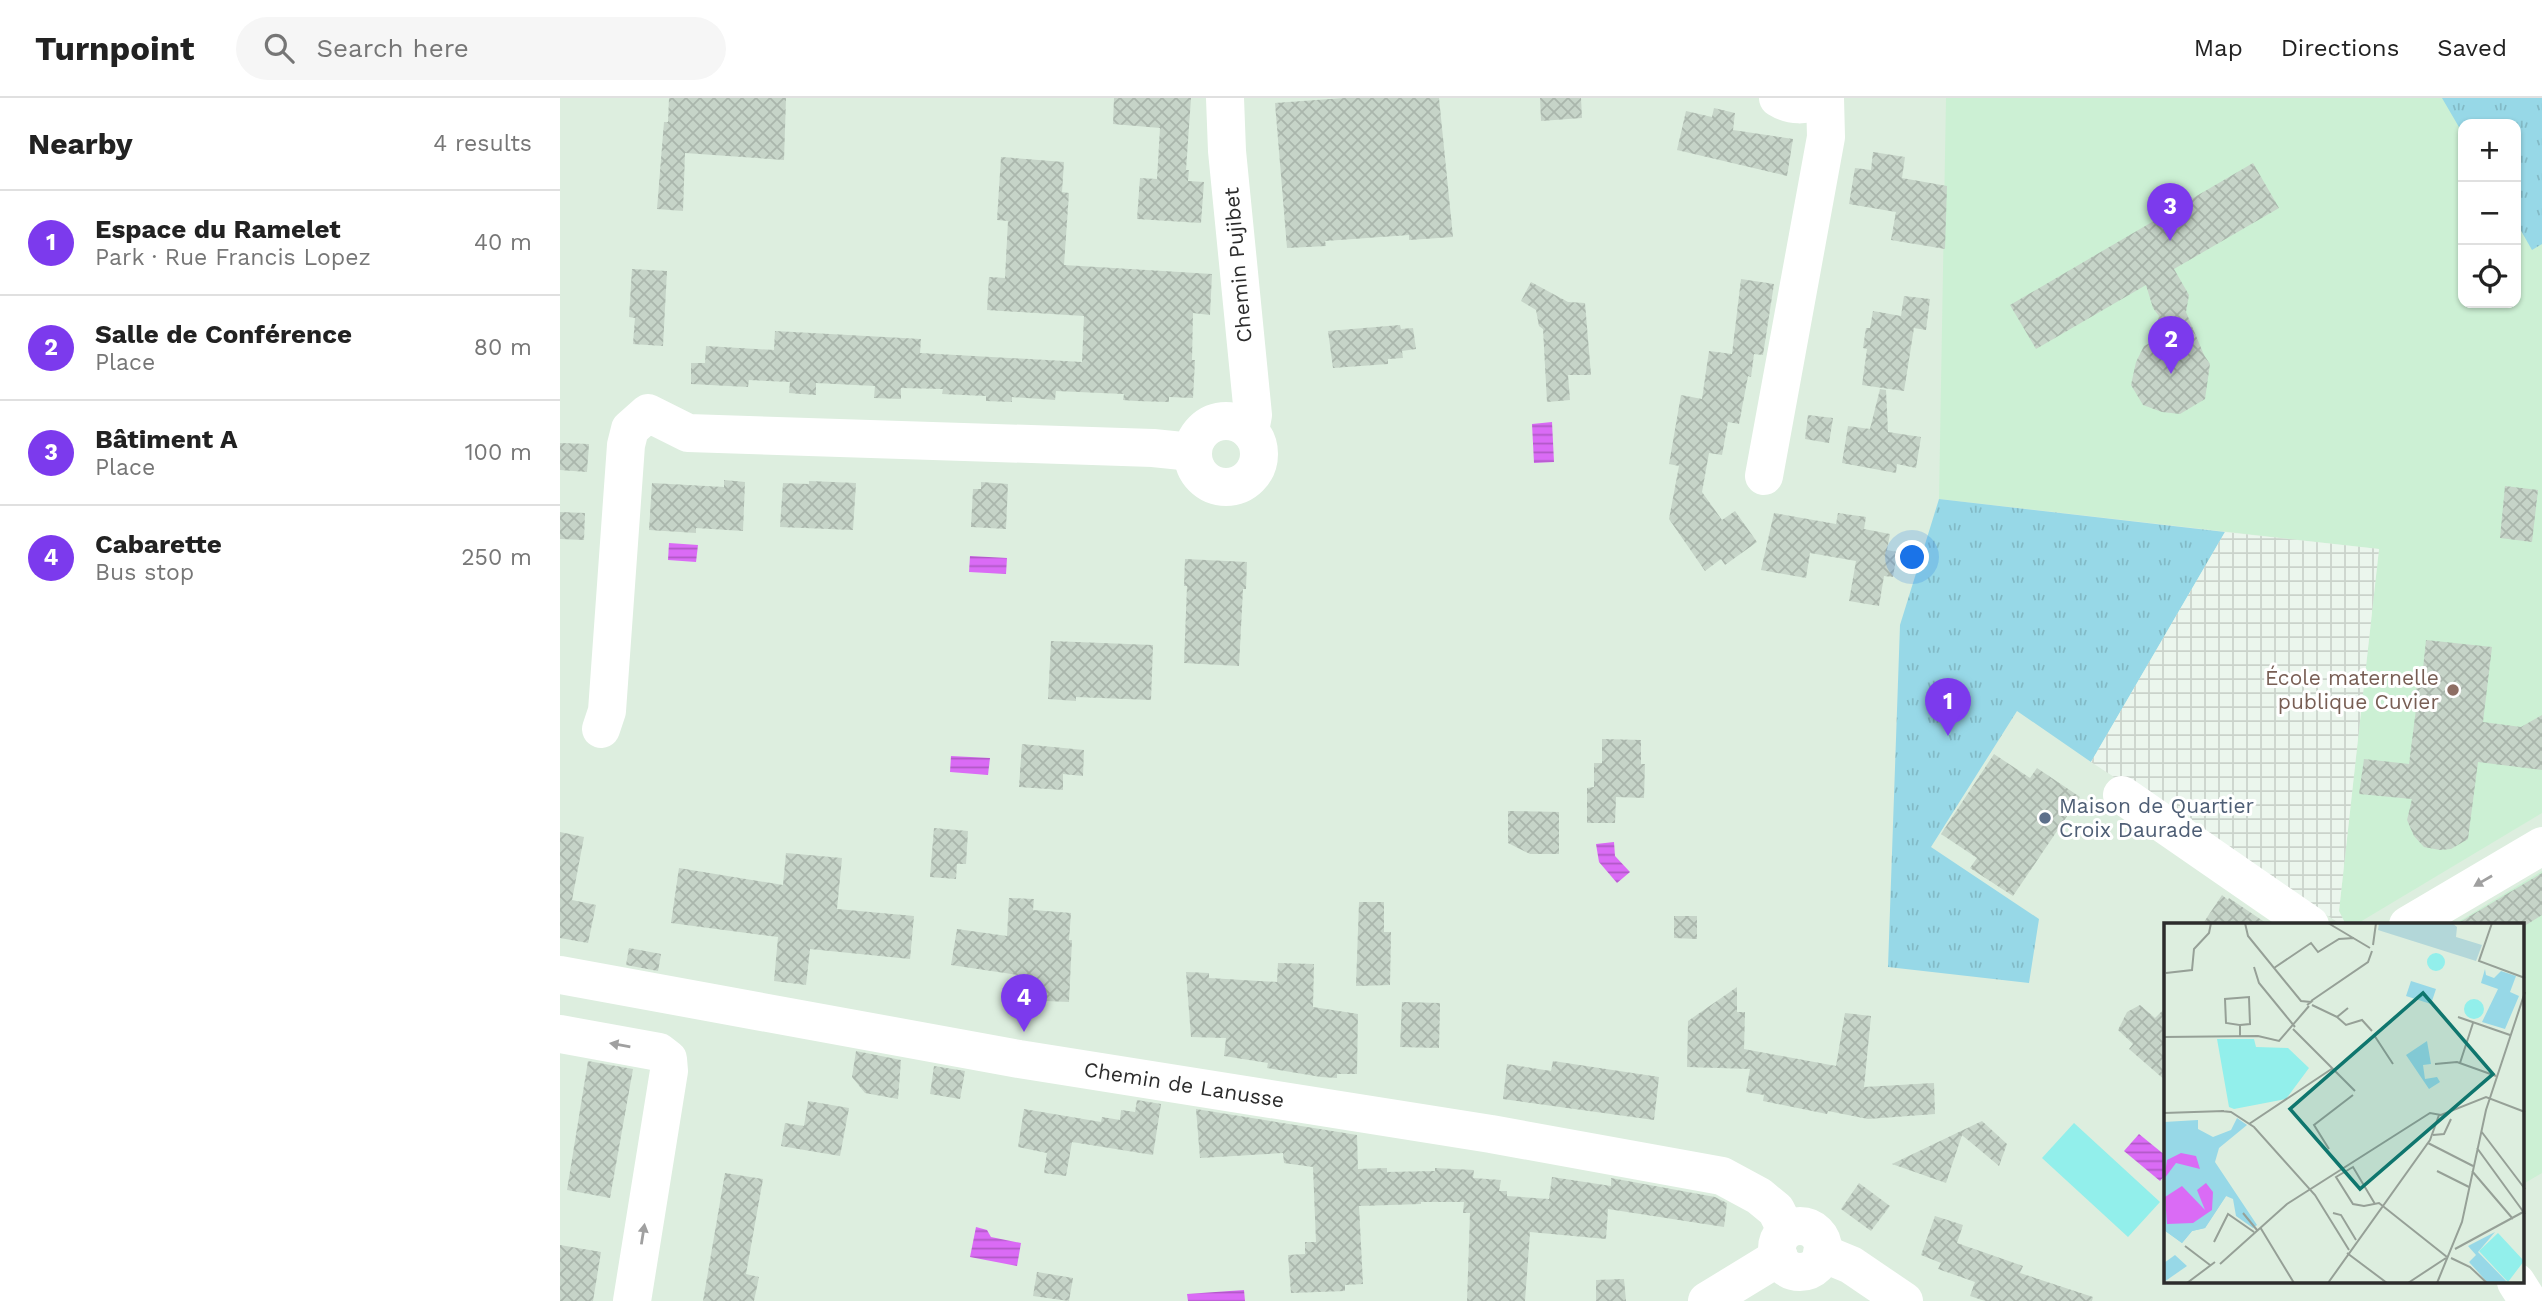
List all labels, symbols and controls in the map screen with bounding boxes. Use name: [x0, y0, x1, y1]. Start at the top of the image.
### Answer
search box: [236, 17, 726, 80]
text: Turnpoint: [35, 29, 194, 68]
icon: search: [260, 29, 298, 67]
text: Search here: [316, 33, 469, 63]
text: Map: [2194, 34, 2243, 62]
text: Directions: [2281, 34, 2399, 62]
text: Saved: [2437, 34, 2507, 62]
map controls: [2458, 119, 2521, 308]
button: +: [2458, 119, 2521, 182]
text: Nearby: [28, 126, 133, 161]
text: 4 results: [433, 130, 532, 157]
button: −: [2458, 182, 2521, 245]
pin: 3: [2147, 183, 2193, 241]
street label: Chemin Pujibet: [1218, 186, 1257, 344]
text: Espace du Ramelet: [95, 214, 341, 244]
text: 1: [46, 229, 56, 256]
text: 40 m: [474, 229, 532, 256]
text: Park · Rue Francis Lopez: [95, 244, 371, 271]
button: locate: [2458, 245, 2521, 308]
pin: 2: [2148, 316, 2194, 374]
text: Salle de Conférence: [95, 319, 352, 349]
text: 2: [44, 334, 58, 361]
text: 80 m: [474, 334, 532, 361]
text: Place: [95, 349, 155, 376]
text: Bâtiment A: [95, 424, 238, 454]
text: 3: [44, 439, 58, 466]
text: 100 m: [465, 439, 532, 466]
text: Place: [95, 454, 155, 481]
text: Cabarette: [95, 529, 222, 559]
your location: [1895, 540, 1929, 574]
text: 4: [44, 544, 58, 571]
text: 250 m: [461, 544, 532, 571]
text: Bus stop: [95, 559, 194, 586]
place label: École maternelle publique Cuvier: [2265, 665, 2439, 714]
pin: 1: [1925, 678, 1971, 736]
marker: École maternelle publique Cuvier: [2445, 682, 2461, 698]
place label: Maison de Quartier Croix Daurade: [2059, 793, 2255, 842]
marker: Maison de Quartier Croix Daurade: [2037, 810, 2053, 826]
one-way arrow: [2474, 874, 2493, 887]
inset map: [2164, 923, 2525, 1284]
pin: 4: [1001, 974, 1047, 1032]
one-way arrow: [609, 1039, 631, 1050]
street label: Chemin de Lanusse: [1082, 1056, 1286, 1113]
one-way arrow: [638, 1223, 649, 1245]

